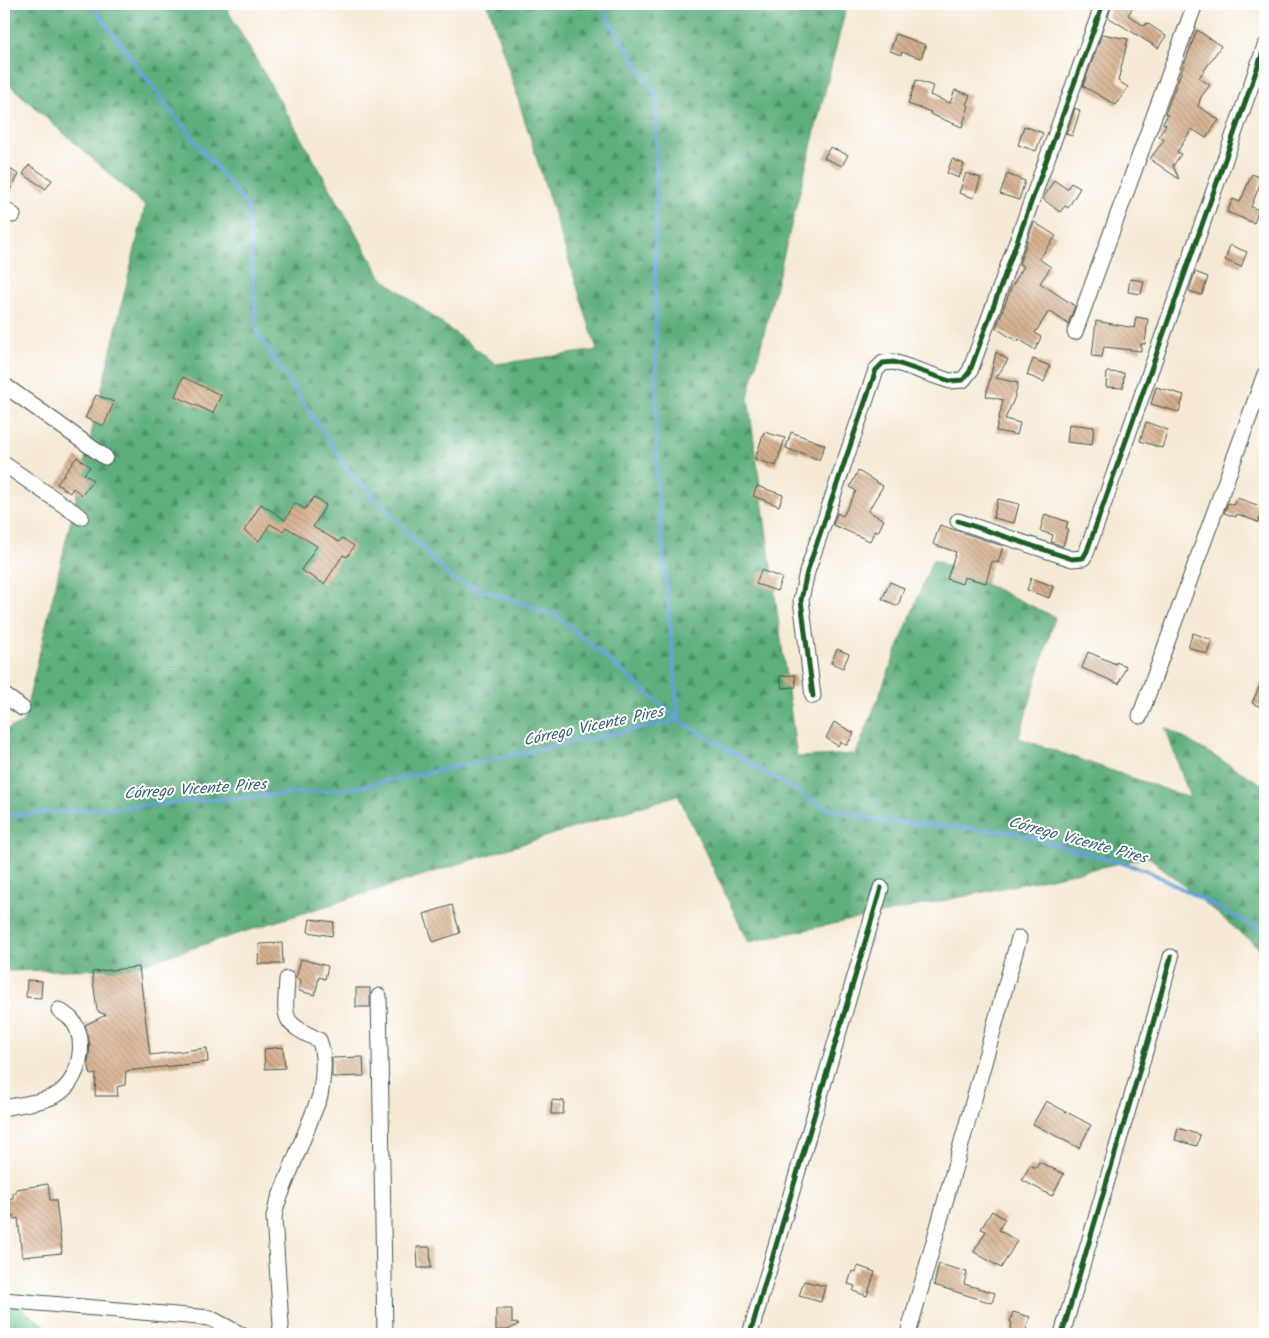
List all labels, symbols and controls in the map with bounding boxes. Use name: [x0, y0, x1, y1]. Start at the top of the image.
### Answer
water label: Córrego Vicente Pires: [521, 699, 668, 754]
water label: Córrego Vicente Pires: [123, 772, 269, 807]
water label: Córrego Vicente Pires: [1005, 810, 1152, 872]

